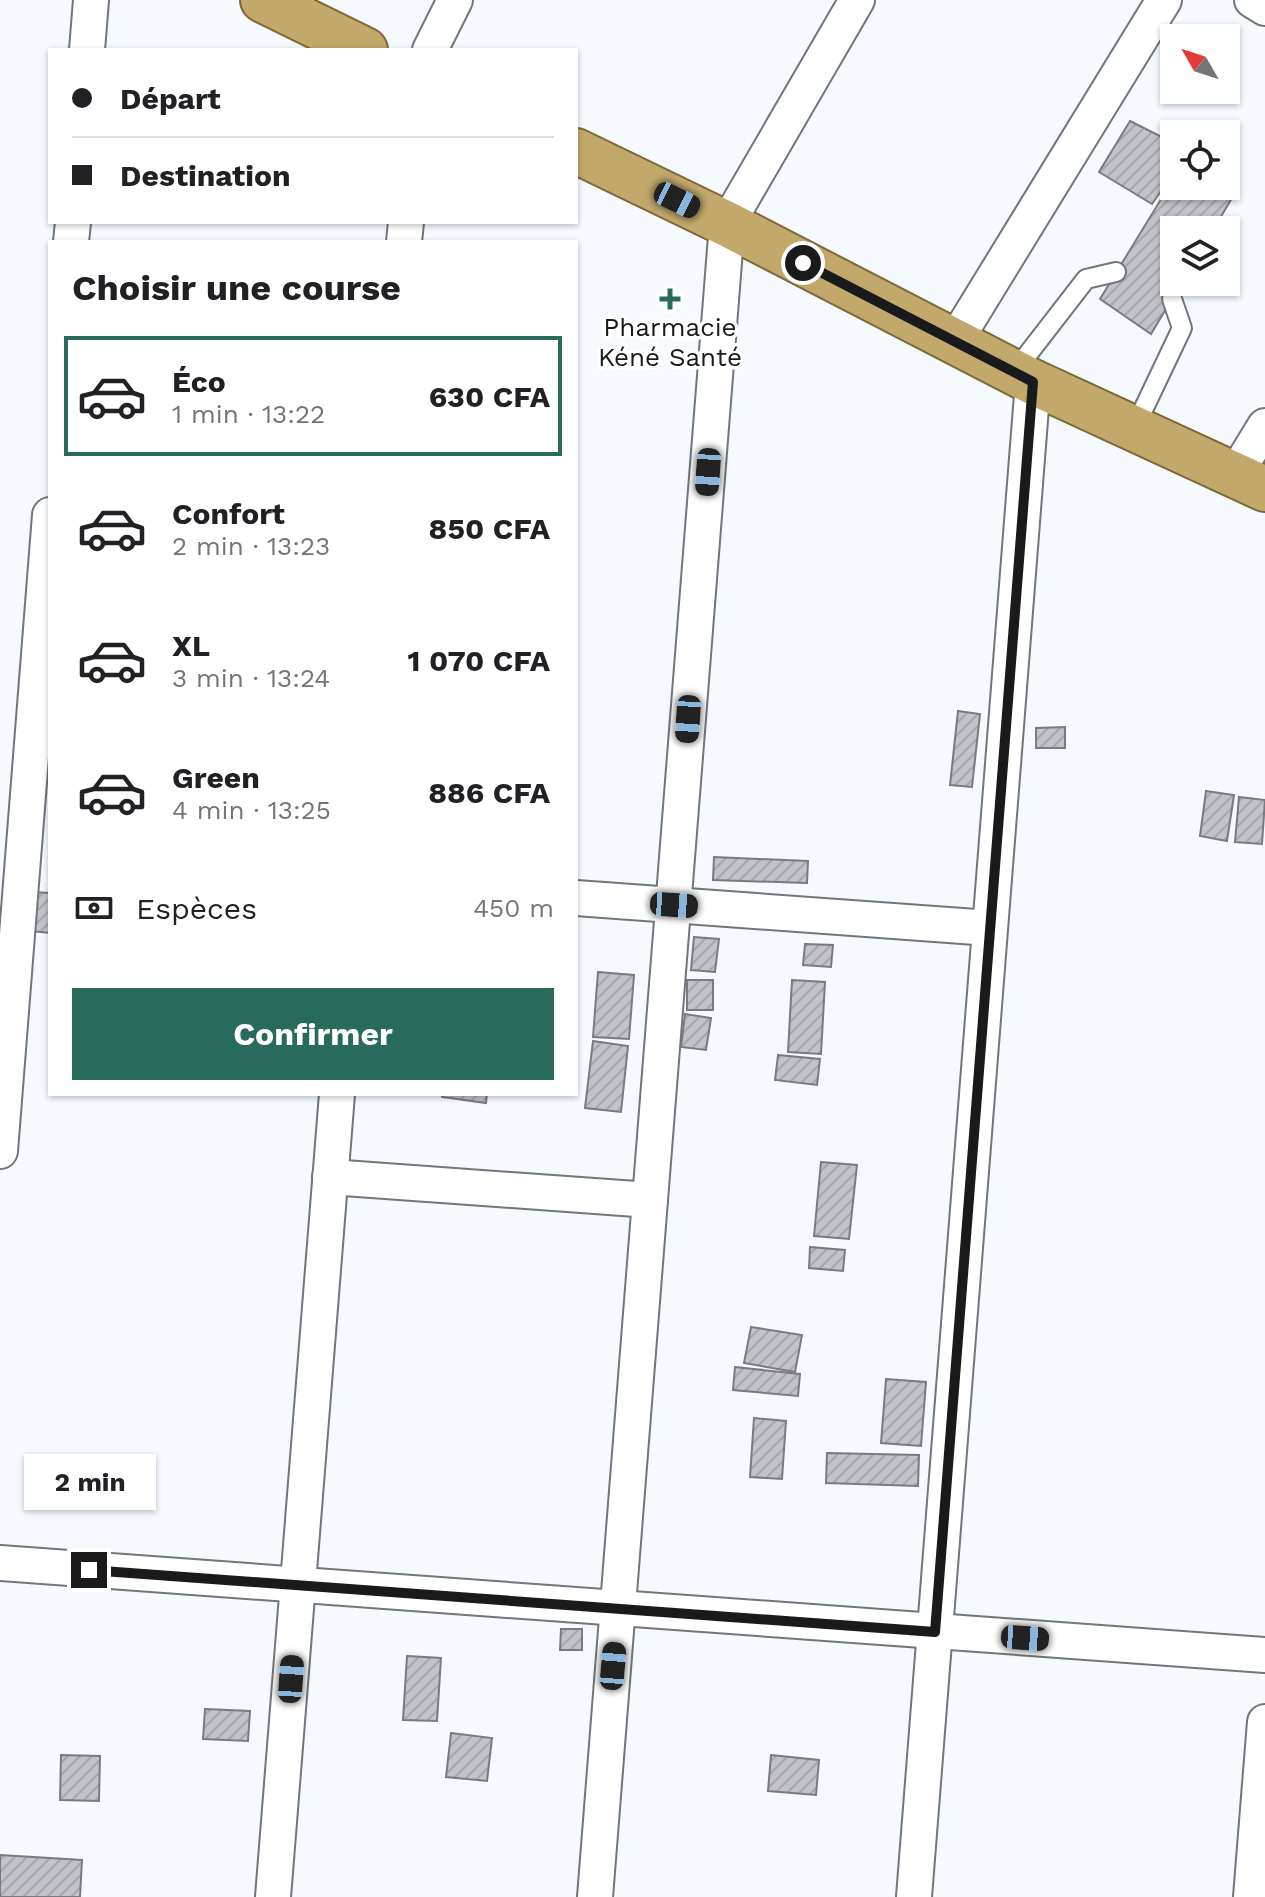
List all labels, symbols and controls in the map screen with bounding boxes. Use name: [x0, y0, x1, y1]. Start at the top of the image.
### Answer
north arrow: [1160, 24, 1240, 104]
map controls: [1160, 24, 1240, 296]
text: Départ: [120, 81, 221, 116]
button: locate: [1160, 120, 1240, 200]
text: Destination: [120, 158, 291, 193]
car: [650, 179, 704, 221]
button: layers: [1160, 216, 1240, 296]
route start: [785, 245, 821, 281]
text: Choisir une course: [72, 267, 401, 309]
marker: Pharmacie Kéné Santé: [661, 290, 679, 308]
place label: Pharmacie Kéné Santé: [598, 312, 742, 372]
icon: car: [76, 360, 148, 432]
text: Éco: [172, 364, 226, 399]
text: 630 CFA: [429, 379, 550, 414]
text: 1 min · 13:22: [172, 399, 325, 429]
car: [694, 447, 722, 497]
icon: car: [76, 492, 148, 564]
text: Confort: [172, 496, 285, 531]
text: 850 CFA: [429, 511, 550, 546]
text: 2 min · 13:23: [172, 531, 330, 561]
icon: car: [76, 624, 148, 696]
text: XL: [172, 628, 210, 663]
text: 1 070 CFA: [407, 643, 550, 678]
text: 3 min · 13:24: [172, 663, 330, 693]
car: [674, 694, 702, 744]
icon: car: [76, 756, 148, 828]
text: Green: [172, 760, 260, 795]
text: 886 CFA: [428, 775, 550, 810]
text: 4 min · 13:25: [172, 795, 331, 825]
icon: cash: [72, 886, 116, 930]
text: Espèces: [136, 891, 257, 926]
car: [649, 891, 699, 919]
text: 450 m: [473, 893, 554, 923]
button: Confirmer: [72, 988, 554, 1080]
callout: 2 min: [23, 1454, 155, 1510]
text: 2 min: [54, 1467, 126, 1497]
route end: [71, 1552, 107, 1588]
car: [1000, 1624, 1050, 1652]
car: [599, 1641, 627, 1691]
car: [277, 1654, 305, 1704]

